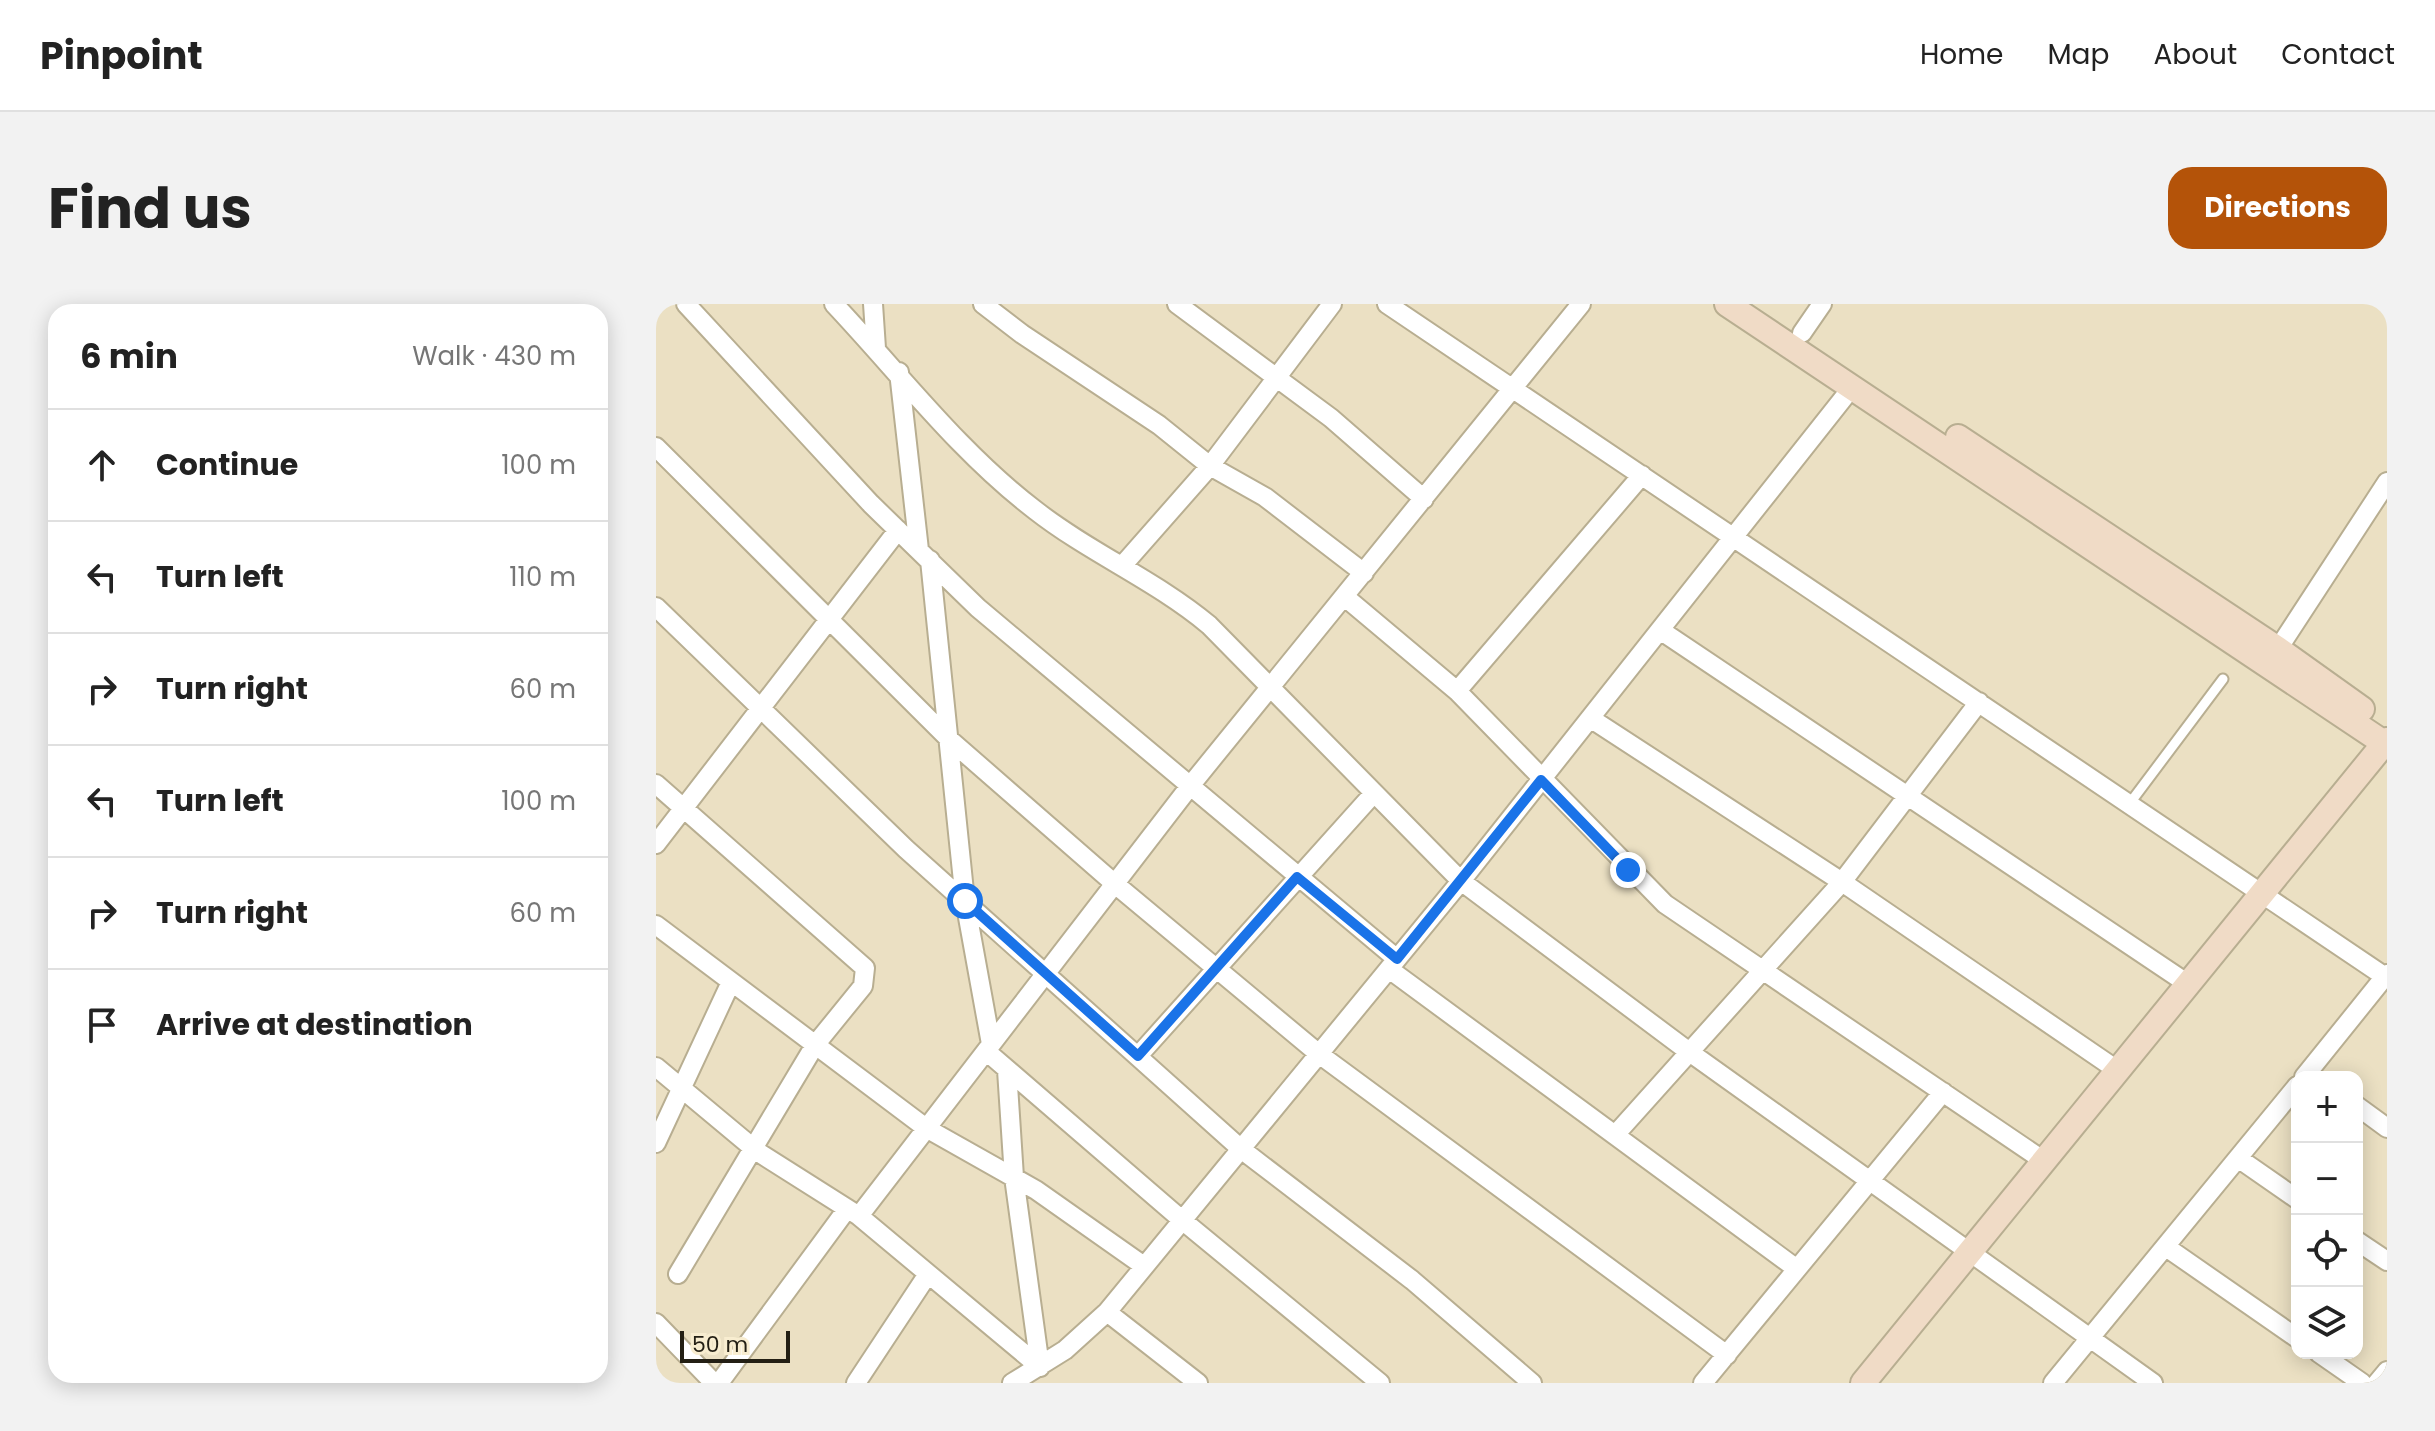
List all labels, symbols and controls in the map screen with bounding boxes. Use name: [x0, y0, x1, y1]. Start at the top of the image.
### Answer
text: Pinpoint: [40, 29, 203, 82]
text: Home: [1920, 35, 2003, 74]
text: Map: [2047, 35, 2109, 74]
text: About: [2153, 35, 2237, 74]
text: Contact: [2281, 35, 2395, 74]
button: Directions: [2168, 167, 2387, 249]
text: Find us: [48, 169, 252, 248]
text: 6 min: [80, 332, 178, 380]
text: Walk · 430 m: [412, 338, 576, 374]
icon: ahead: [80, 443, 124, 487]
text: Continue: [156, 443, 298, 486]
text: 100 m: [501, 447, 576, 483]
icon: left: [80, 555, 124, 599]
text: Turn left: [156, 555, 284, 598]
text: 110 m: [509, 559, 576, 595]
icon: right: [80, 667, 124, 711]
text: Turn right: [156, 667, 308, 710]
text: 60 m: [509, 671, 576, 707]
icon: left: [80, 779, 124, 823]
text: Turn left: [156, 779, 284, 822]
text: 100 m: [501, 783, 576, 819]
route end: [1610, 852, 1646, 888]
route start: [947, 883, 983, 919]
icon: right: [80, 891, 124, 935]
text: Turn right: [156, 891, 308, 934]
text: 60 m: [509, 895, 576, 931]
icon: arrive: [80, 1003, 124, 1047]
text: Arrive at destination: [156, 1003, 473, 1046]
map controls: [2291, 1071, 2363, 1359]
button: +: [2291, 1071, 2363, 1143]
button: −: [2291, 1143, 2363, 1215]
button: locate: [2291, 1215, 2363, 1287]
button: layers: [2291, 1287, 2363, 1359]
scale bar: [680, 1327, 790, 1363]
text: 50 m: [692, 1329, 748, 1360]

